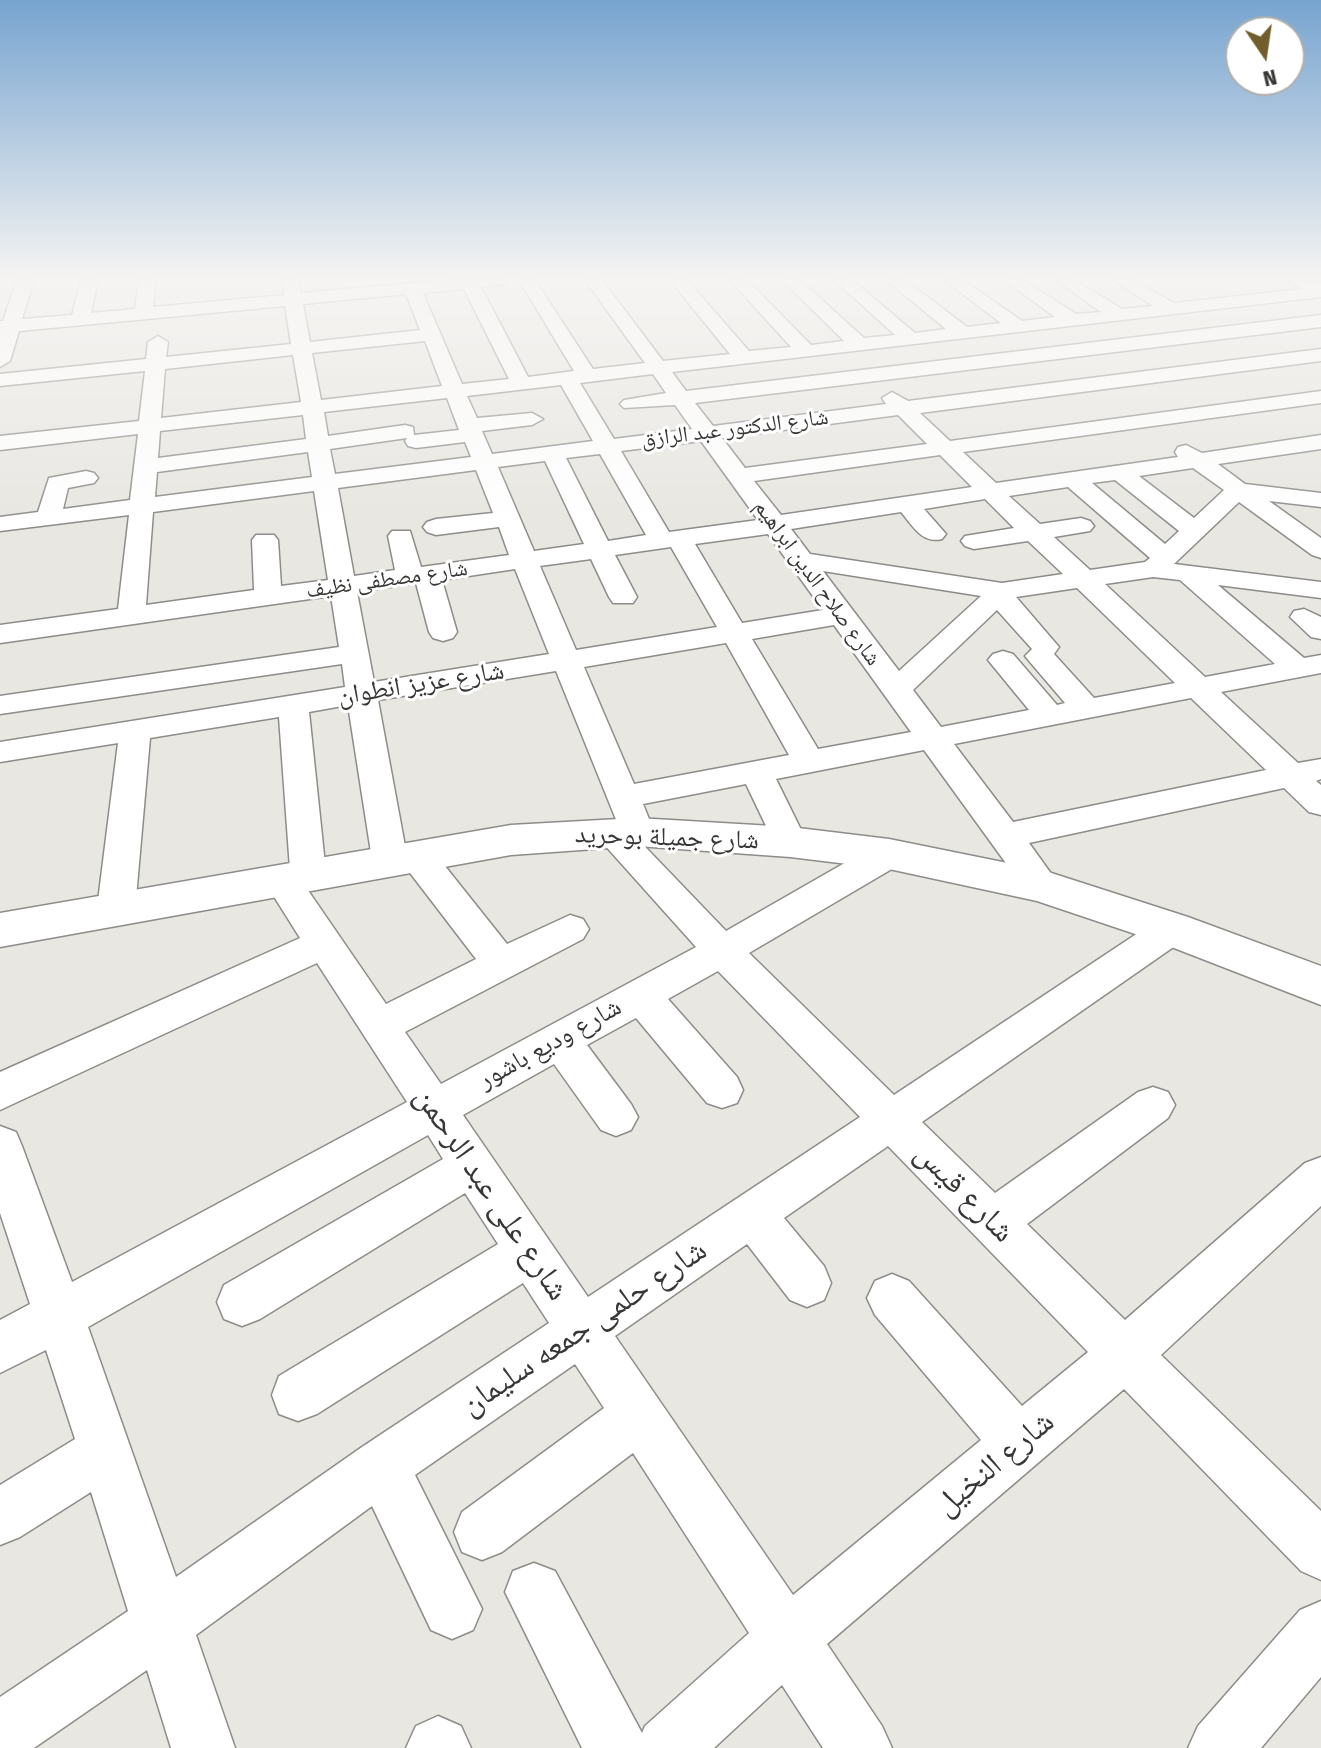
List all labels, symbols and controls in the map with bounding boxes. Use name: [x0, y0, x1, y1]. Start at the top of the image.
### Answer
north arrow: [1225, 16, 1305, 96]
text: N: [1261, 63, 1280, 93]
street label: شارع الدكتور عبد الرازق: [640, 404, 830, 454]
street label: شارع صلاح الدين ابراهيم: [748, 495, 886, 671]
street label: شارع مصطفى نظيف: [305, 556, 469, 604]
street label: شارع عزيز انطوان: [336, 655, 506, 713]
street label: شارع جميلة بوحريد: [575, 819, 759, 857]
street label: شارع وديع باشور: [473, 992, 627, 1096]
street label: شارع على عبد الرحمن: [405, 1080, 577, 1308]
street label: شارع قيس: [906, 1135, 1022, 1251]
street label: شارع حلمى جمعه سليمان: [454, 1231, 714, 1425]
street label: شارع النخيل: [928, 1403, 1062, 1525]

